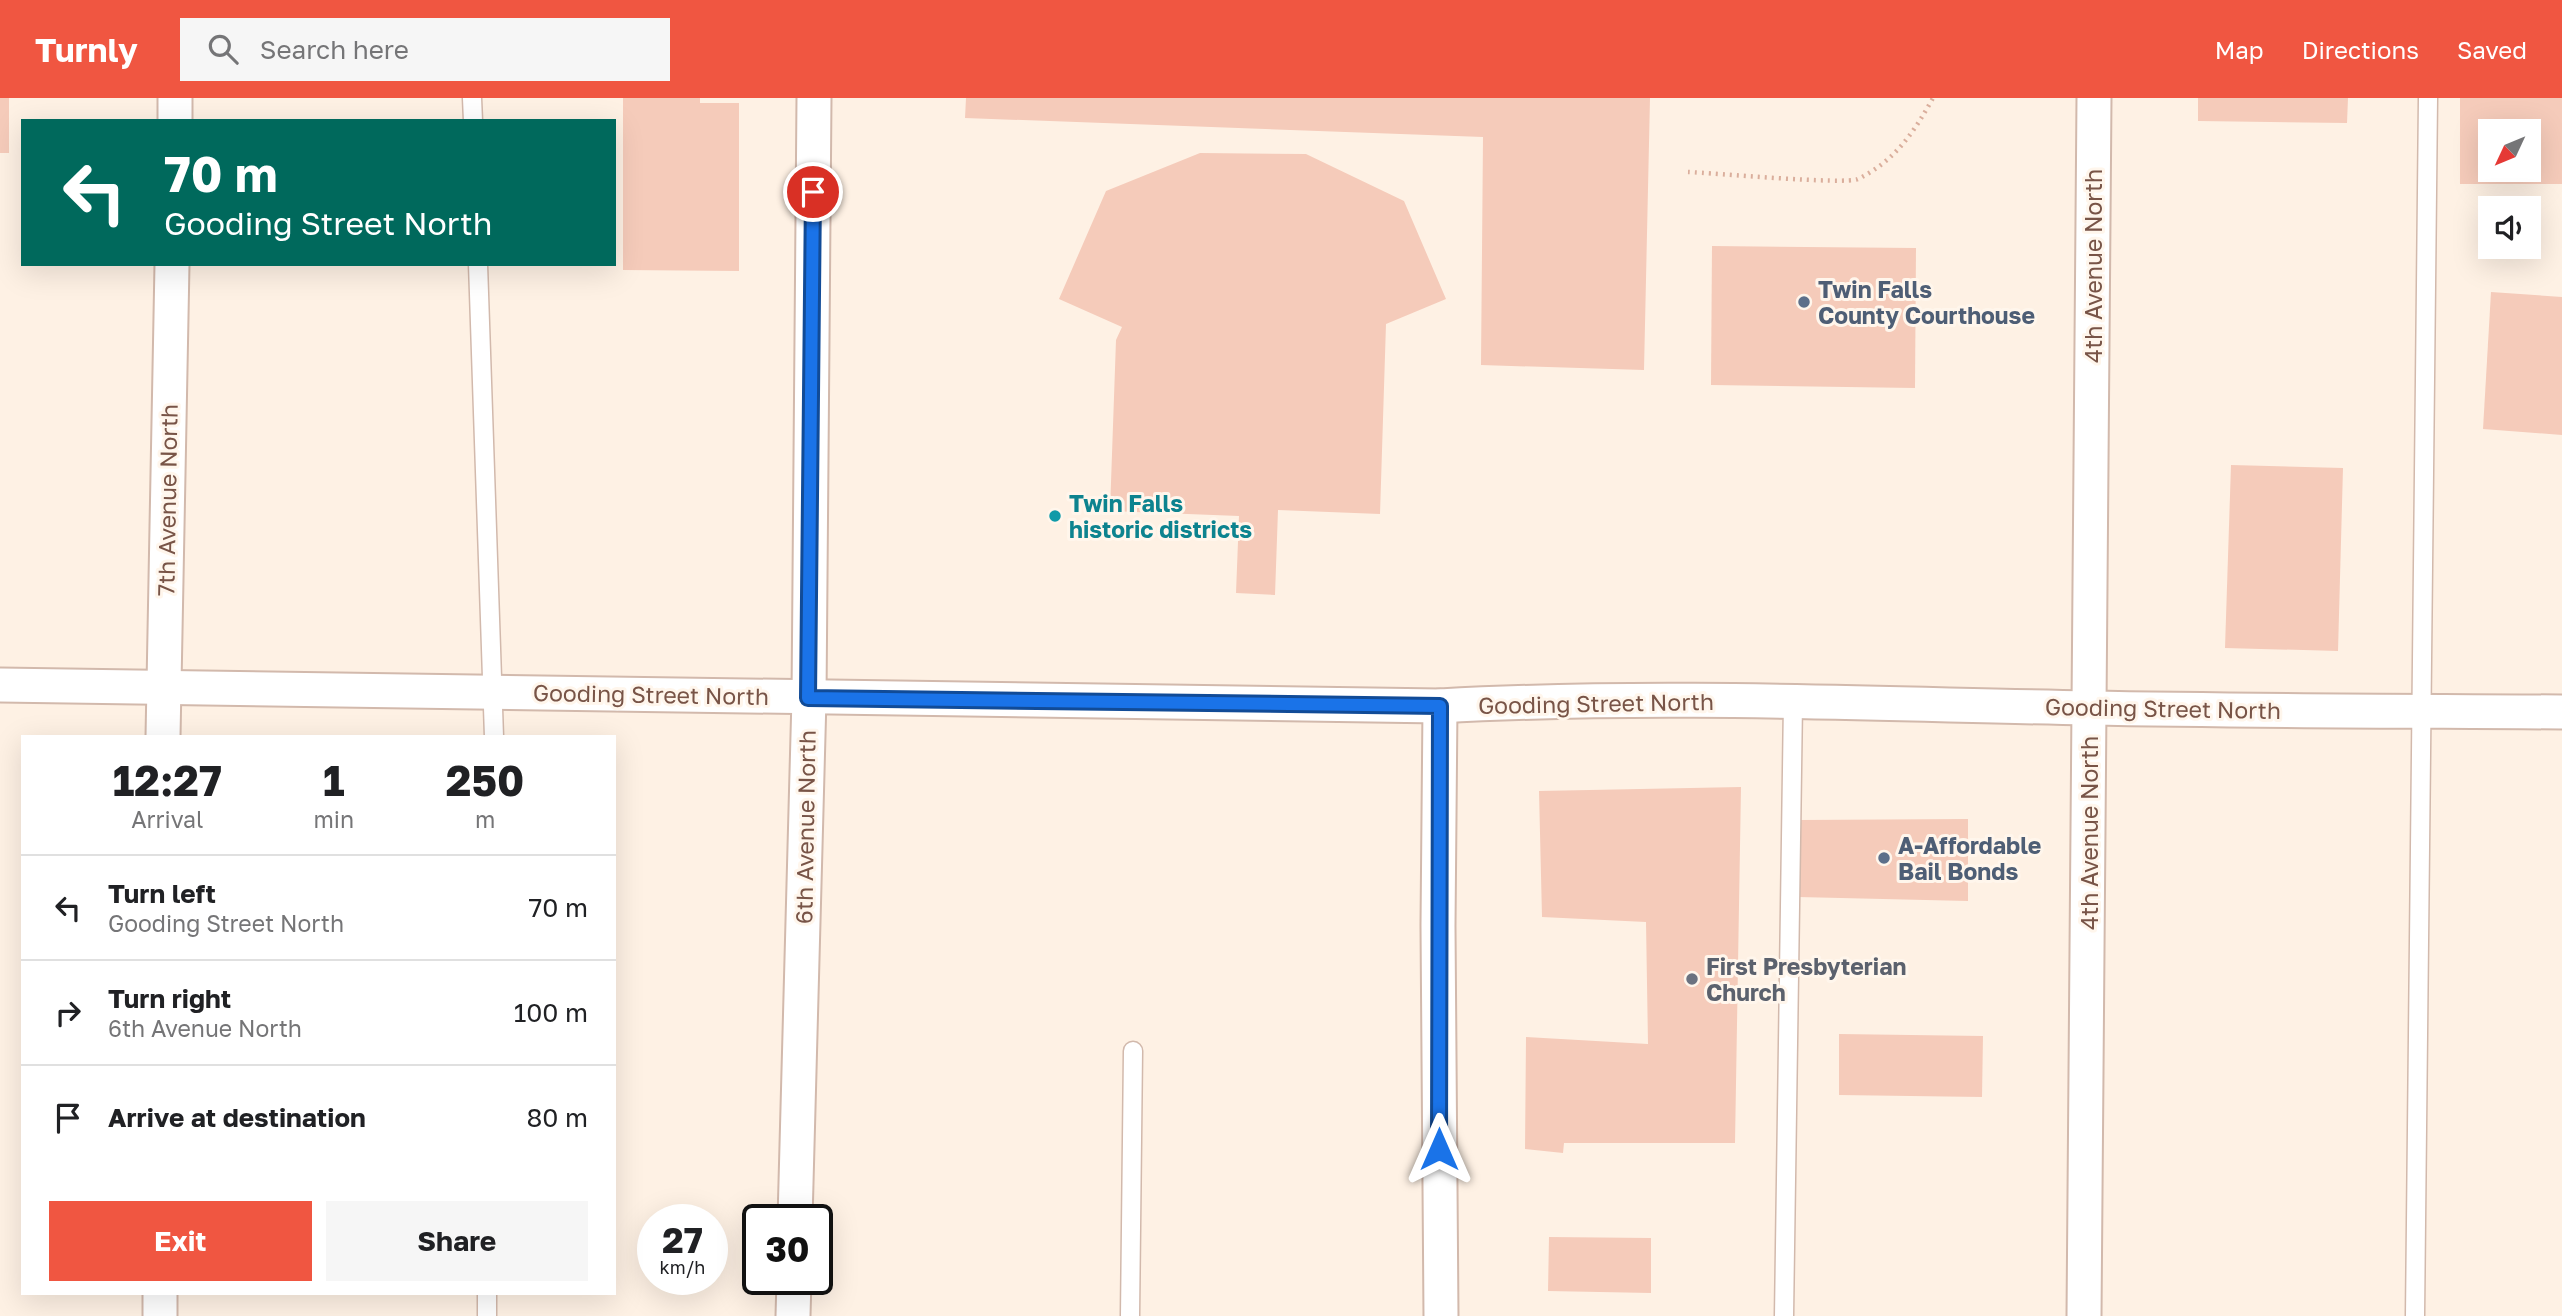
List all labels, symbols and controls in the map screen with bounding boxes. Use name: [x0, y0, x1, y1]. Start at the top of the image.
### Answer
search box: [180, 18, 670, 81]
text: Turnly: [35, 30, 138, 69]
icon: search: [204, 30, 242, 68]
text: Search here: [260, 34, 409, 65]
text: Map: [2215, 35, 2264, 64]
text: Directions: [2302, 35, 2419, 64]
text: Saved: [2457, 35, 2527, 64]
north arrow: [2478, 119, 2541, 182]
map controls: [2478, 119, 2541, 259]
text: 70 m: [164, 144, 278, 203]
icon: left: [49, 147, 140, 238]
pin: [783, 162, 843, 222]
street label: 4th Avenue North: [2079, 169, 2107, 363]
icon: arrive: [794, 173, 832, 211]
button: sound: [2478, 196, 2541, 259]
text: Gooding Street North: [164, 204, 492, 242]
place label: Twin Falls County Courthouse: [1818, 275, 2035, 329]
marker: Twin Falls County Courthouse: [1796, 294, 1812, 310]
street label: 7th Avenue North: [151, 404, 183, 596]
place label: Twin Falls historic districts: [1069, 489, 1252, 543]
marker: Twin Falls historic districts: [1047, 508, 1063, 524]
street label: Gooding Street North: [533, 678, 769, 710]
street label: Gooding Street North: [1478, 687, 1714, 719]
street label: Gooding Street North: [2045, 692, 2281, 724]
street label: 6th Avenue North: [789, 730, 821, 924]
street label: 4th Avenue North: [2075, 736, 2103, 930]
text: 12:27: [113, 755, 222, 805]
text: 1: [323, 755, 345, 805]
text: 250: [446, 755, 524, 805]
text: Arrival: [131, 805, 203, 833]
text: min: [313, 805, 354, 833]
text: m: [475, 805, 495, 833]
place label: A-Affordable Bail Bonds: [1898, 831, 2041, 885]
marker: A-Affordable Bail Bonds: [1876, 850, 1892, 866]
text: Turn left: [108, 878, 216, 909]
icon: left: [49, 889, 87, 927]
text: 70 m: [529, 892, 588, 923]
text: Gooding Street North: [108, 909, 344, 937]
place label: First Presbyterian Church: [1706, 952, 1906, 1006]
marker: First Presbyterian Church: [1684, 971, 1700, 987]
text: Turn right: [108, 983, 231, 1014]
icon: right: [49, 994, 87, 1032]
text: 100 m: [514, 997, 588, 1028]
text: 6th Avenue North: [108, 1014, 302, 1042]
icon: arrive: [49, 1099, 87, 1137]
text: Arrive at destination: [108, 1102, 366, 1133]
text: 80 m: [527, 1102, 588, 1133]
position arrow: [1402, 1112, 1476, 1186]
button: Exit: [49, 1201, 312, 1281]
button: Share: [326, 1201, 588, 1281]
speed limit sign: 30: [742, 1204, 833, 1295]
text: 27: [662, 1219, 703, 1261]
text: km/h: [660, 1256, 705, 1278]

